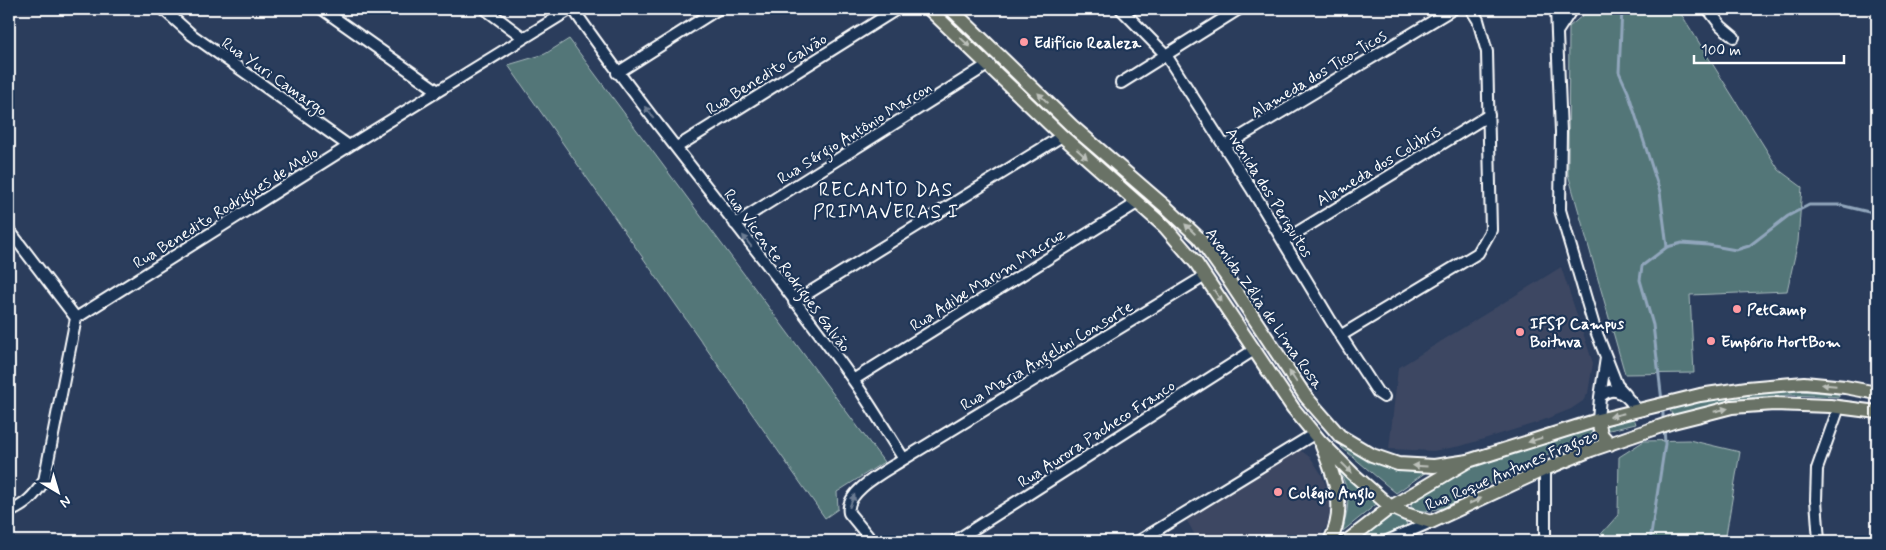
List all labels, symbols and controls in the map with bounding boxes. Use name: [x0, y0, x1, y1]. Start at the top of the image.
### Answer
street label: Alameda dos Tico-Ticos: [1247, 25, 1391, 123]
street label: Rua Benedito Galvão: [702, 28, 831, 120]
scale bar: [1694, 32, 1844, 64]
street label: Rua Yuri Camargo: [216, 33, 331, 123]
place label: Edifício Realeza: [1034, 33, 1142, 54]
one-way arrow: [959, 36, 971, 48]
marker: Edifício Realeza: [1018, 36, 1030, 48]
text: 100 m: [1701, 41, 1741, 61]
street label: Rua Sérgio Antônio Marcon: [773, 77, 937, 190]
one-way arrow: [1037, 92, 1049, 104]
one-way arrow: [643, 106, 654, 119]
street label: Alameda dos Colibris: [1313, 121, 1445, 212]
street label: Avenida dos Periquitos: [1220, 124, 1317, 262]
street label: Rua Benedito Rodrigues de Melo: [129, 142, 323, 275]
one-way arrow: [1076, 148, 1088, 160]
district label: RECANTO DAS PRIMAVERAS I: [813, 178, 959, 225]
street label: Rua Vicente Rodrigues Galvão: [718, 185, 855, 358]
street label: Rua Adibe Marum Macruz: [906, 224, 1069, 337]
one-way arrow: [1184, 224, 1196, 236]
street label: Avenida Zélia de Lima Rosa: [1200, 224, 1328, 394]
one-way arrow: [742, 235, 753, 248]
one-way arrow: [1213, 290, 1223, 303]
street label: Rua Maria Angelini Consorte: [957, 296, 1137, 417]
place label: PetCamp: [1747, 300, 1807, 321]
marker: PetCamp: [1731, 303, 1743, 315]
place label: IFSP Campus Boituva: [1530, 314, 1625, 353]
marker: IFSP Campus Boituva: [1514, 326, 1526, 338]
place label: Empório HortBom: [1721, 332, 1841, 353]
marker: Empório HortBom: [1705, 335, 1717, 347]
one-way arrow: [1288, 370, 1298, 384]
street label: Rua Aurora Pacheco Franco: [1014, 375, 1180, 493]
one-way arrow: [1821, 381, 1837, 389]
one-way arrow: [1713, 406, 1728, 414]
one-way arrow: [1610, 411, 1625, 419]
street label: Rua Roque Antunes Fragozo: [1422, 424, 1601, 517]
one-way arrow: [1527, 436, 1542, 444]
one-way arrow: [1411, 461, 1427, 469]
one-way arrow: [1341, 462, 1353, 474]
north arrow: [32, 468, 82, 518]
place label: Colégio Anglo: [1288, 483, 1375, 506]
marker: Colégio Anglo: [1272, 486, 1284, 498]
text: N: [56, 491, 75, 511]
one-way arrow: [848, 494, 856, 508]
one-way arrow: [1468, 497, 1482, 505]

